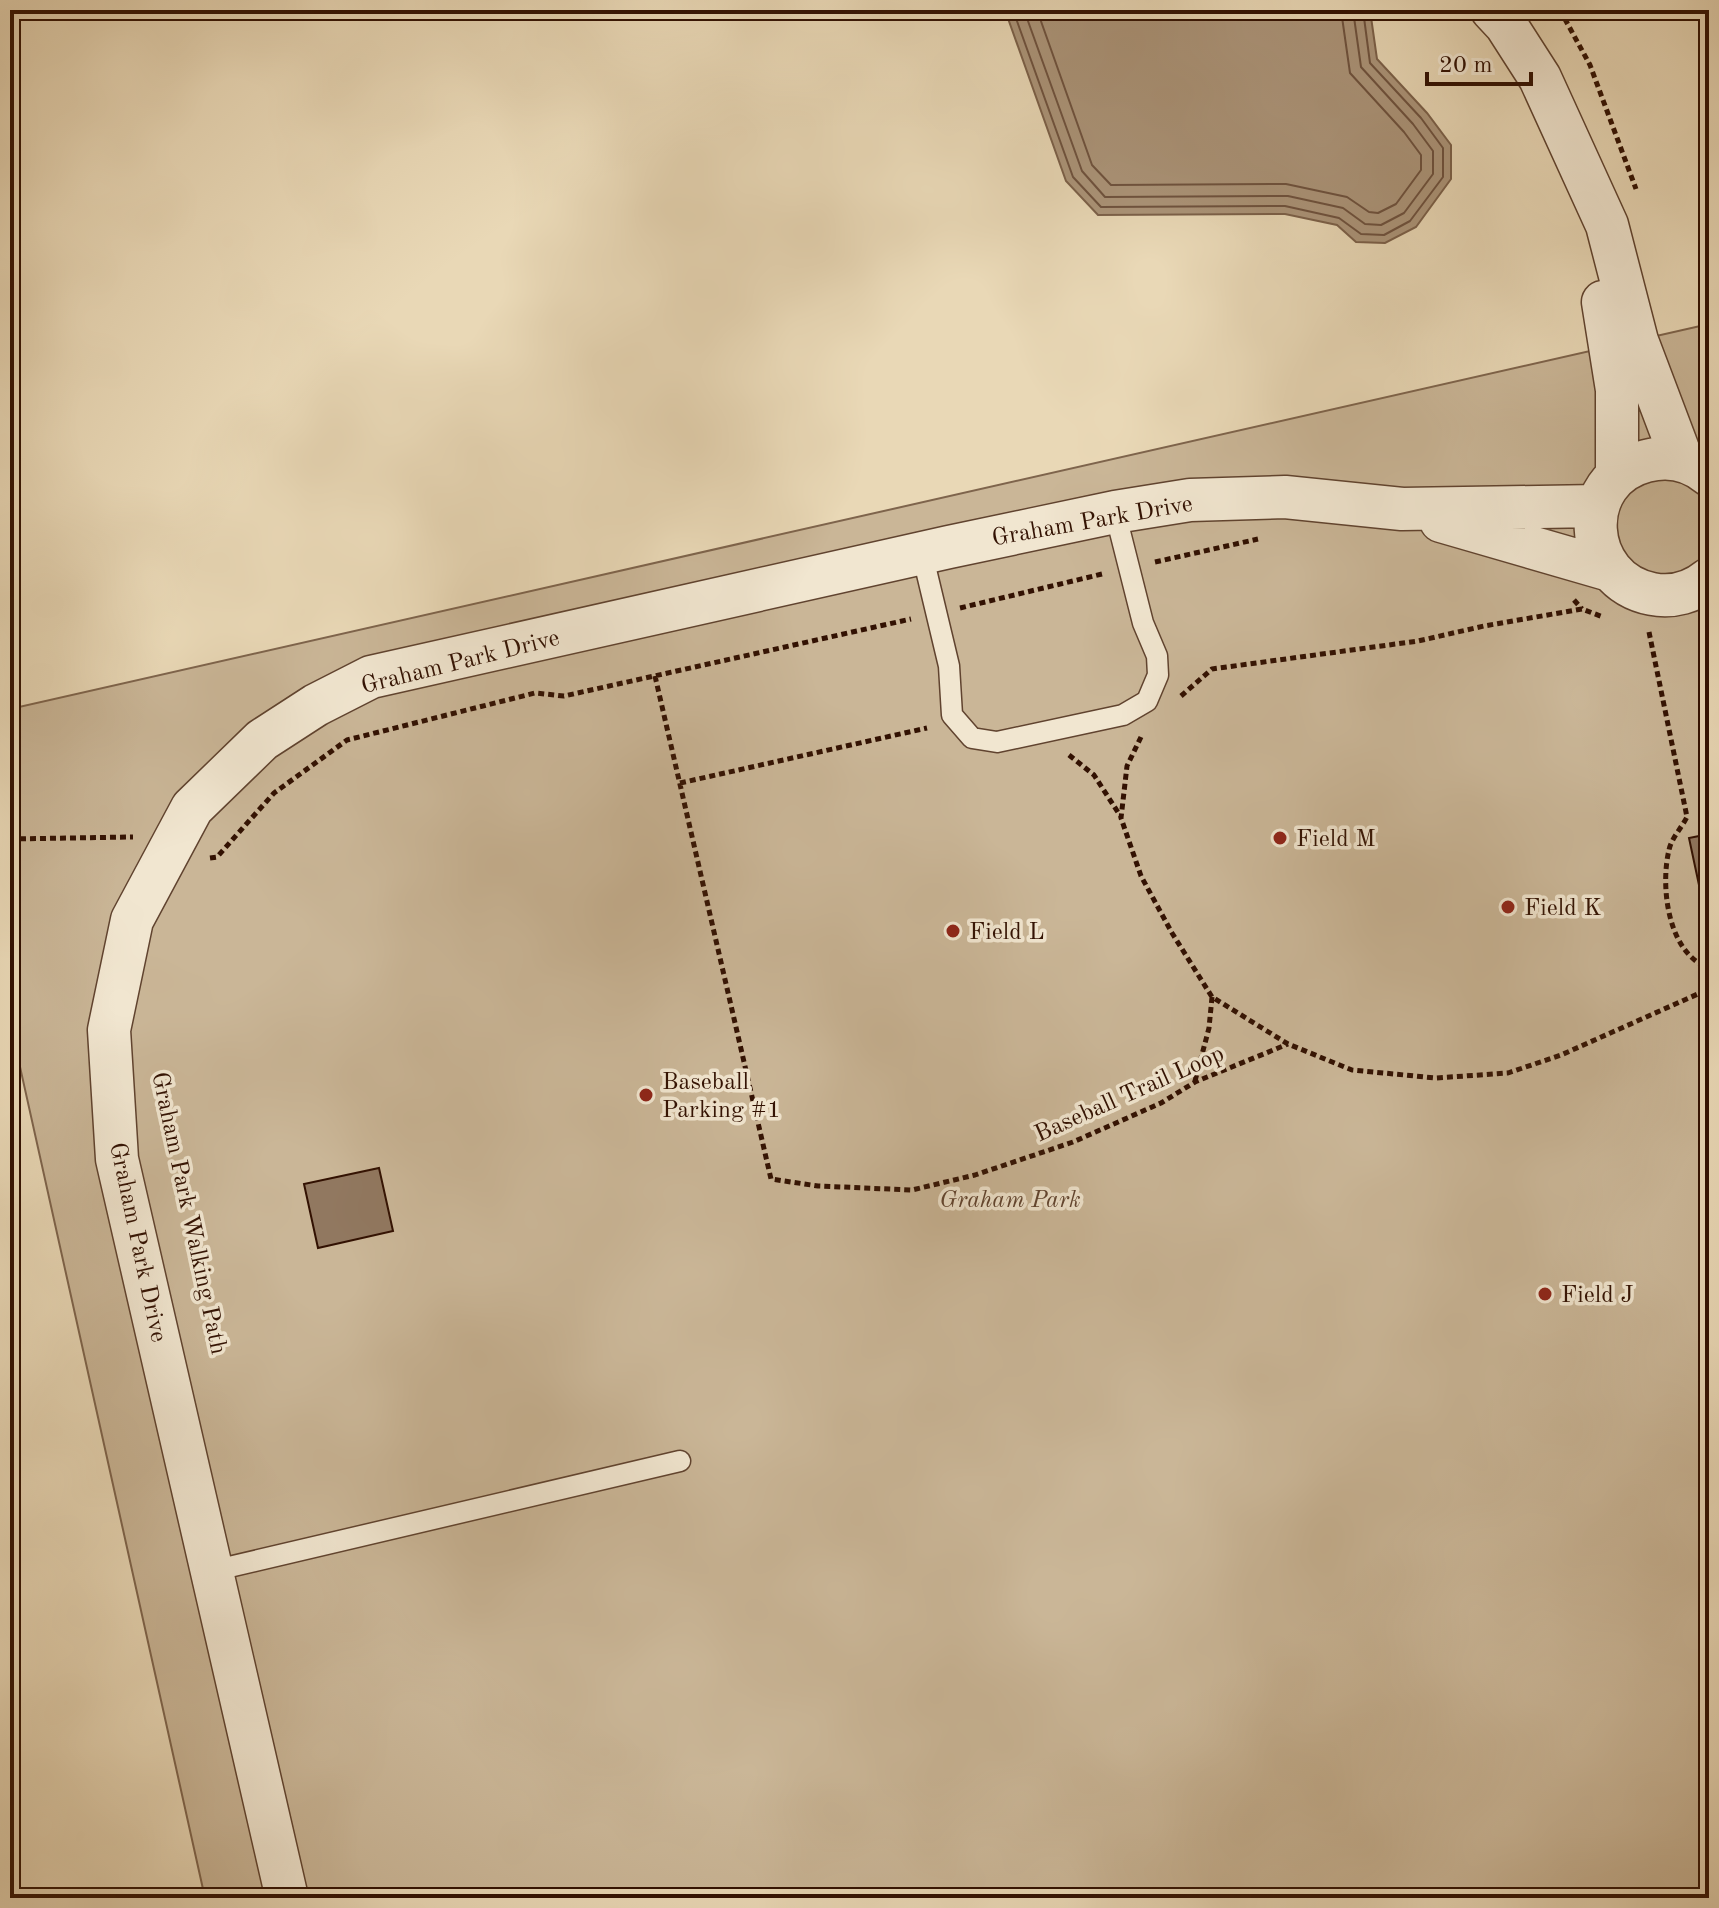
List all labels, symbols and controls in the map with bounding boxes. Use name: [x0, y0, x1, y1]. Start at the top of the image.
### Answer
scale bar: [1427, 36, 1531, 86]
text: 20 m: [1439, 54, 1493, 78]
street label: Graham Park Drive: [990, 492, 1195, 551]
street label: Graham Park Drive: [359, 627, 562, 699]
place label: Field M: [1296, 828, 1376, 852]
marker: Field M: [1271, 829, 1289, 847]
place label: Field K: [1524, 897, 1602, 921]
marker: Field K: [1499, 898, 1517, 916]
place label: Field L: [969, 921, 1045, 945]
marker: Field L: [944, 922, 962, 940]
street label: Baseball Trail Loop: [1032, 1042, 1228, 1147]
street label: Graham Park Walking Path: [146, 1070, 230, 1357]
place label: Baseball Parking #1: [662, 1071, 781, 1123]
marker: Baseball Parking #1: [637, 1086, 655, 1104]
street label: Graham Park Drive: [104, 1140, 170, 1344]
park label: Graham Park: [939, 1189, 1081, 1213]
place label: Field J: [1561, 1284, 1633, 1308]
marker: Field J: [1536, 1285, 1554, 1303]

